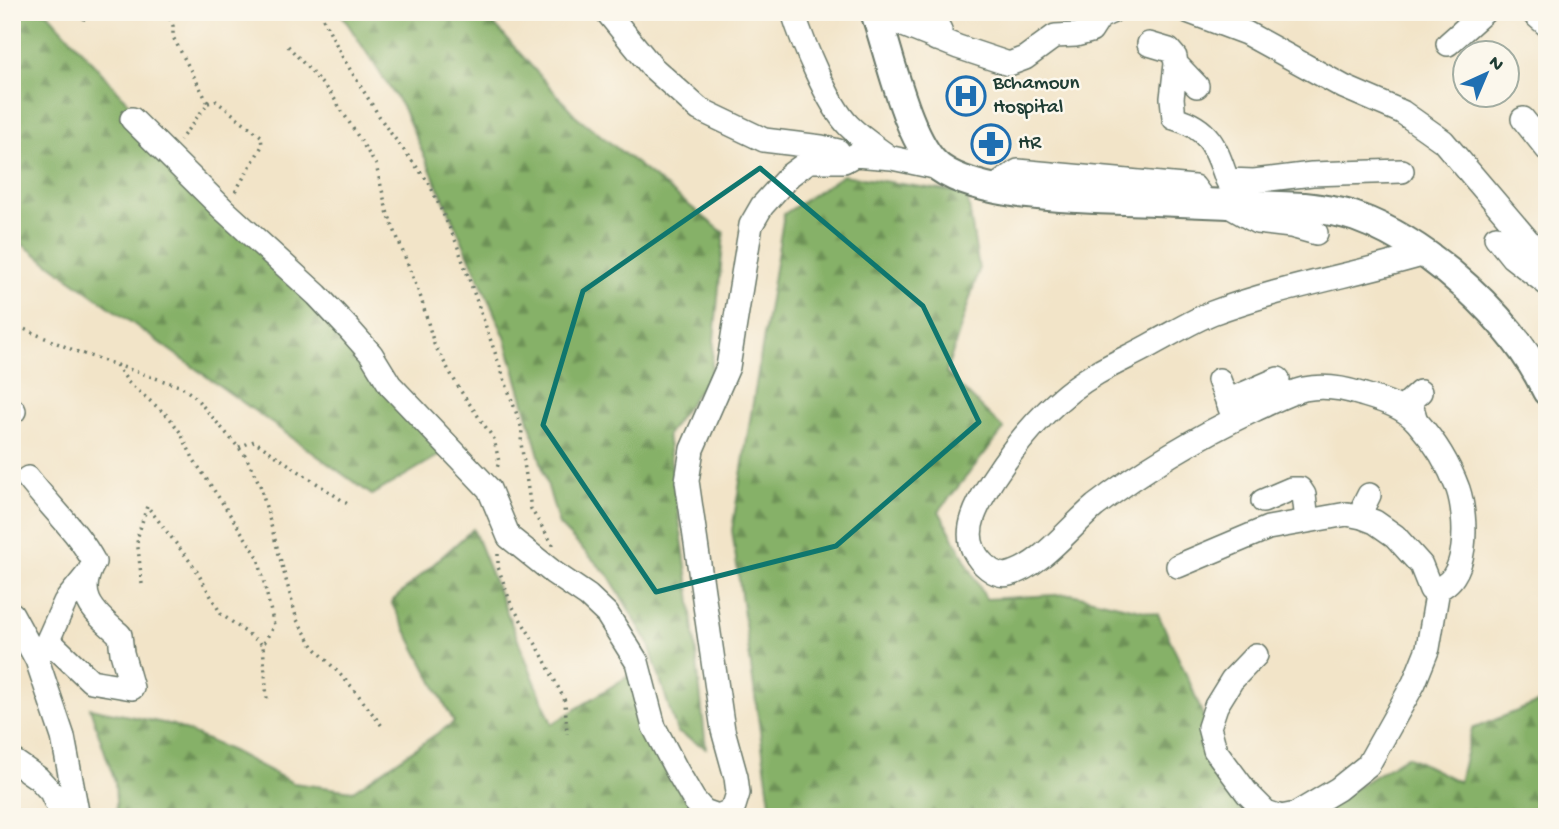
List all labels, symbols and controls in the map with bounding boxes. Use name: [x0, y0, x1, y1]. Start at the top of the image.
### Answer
north arrow: [1450, 38, 1520, 108]
text: N: [1483, 52, 1508, 77]
place label: Bchamoun Hospital: [992, 72, 1079, 121]
hospital icon: Bchamoun Hospital: [945, 75, 987, 117]
pharmacy icon: HR: [970, 123, 1012, 165]
place label: HR: [1018, 132, 1042, 157]

